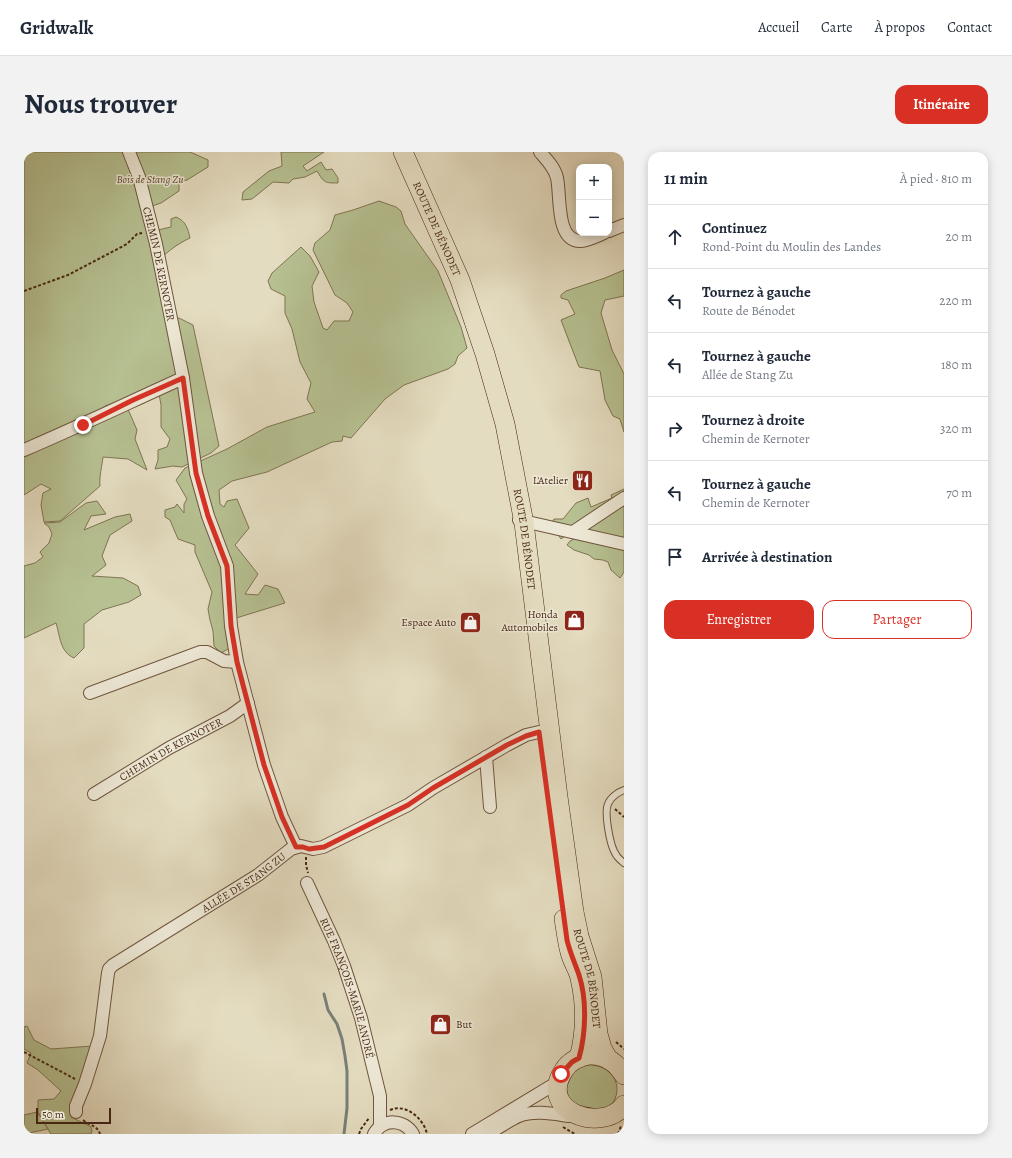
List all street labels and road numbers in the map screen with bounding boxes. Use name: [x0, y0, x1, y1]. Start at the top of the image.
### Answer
street label: ROUTE DE BÉNODET: [410, 179, 465, 278]
street label: CHEMIN DE KERNOTER: [139, 205, 179, 322]
street label: ROUTE DE BÉNODET: [510, 487, 540, 590]
street label: CHEMIN DE KERNOTER: [116, 714, 225, 784]
street label: ALLÉE DE STANG ZU: [198, 848, 289, 916]
street label: RUE FRANÇOIS-MARIE ANDRÉ: [317, 915, 378, 1060]
street label: ROUTE DE BÉNODET: [570, 927, 605, 1029]

